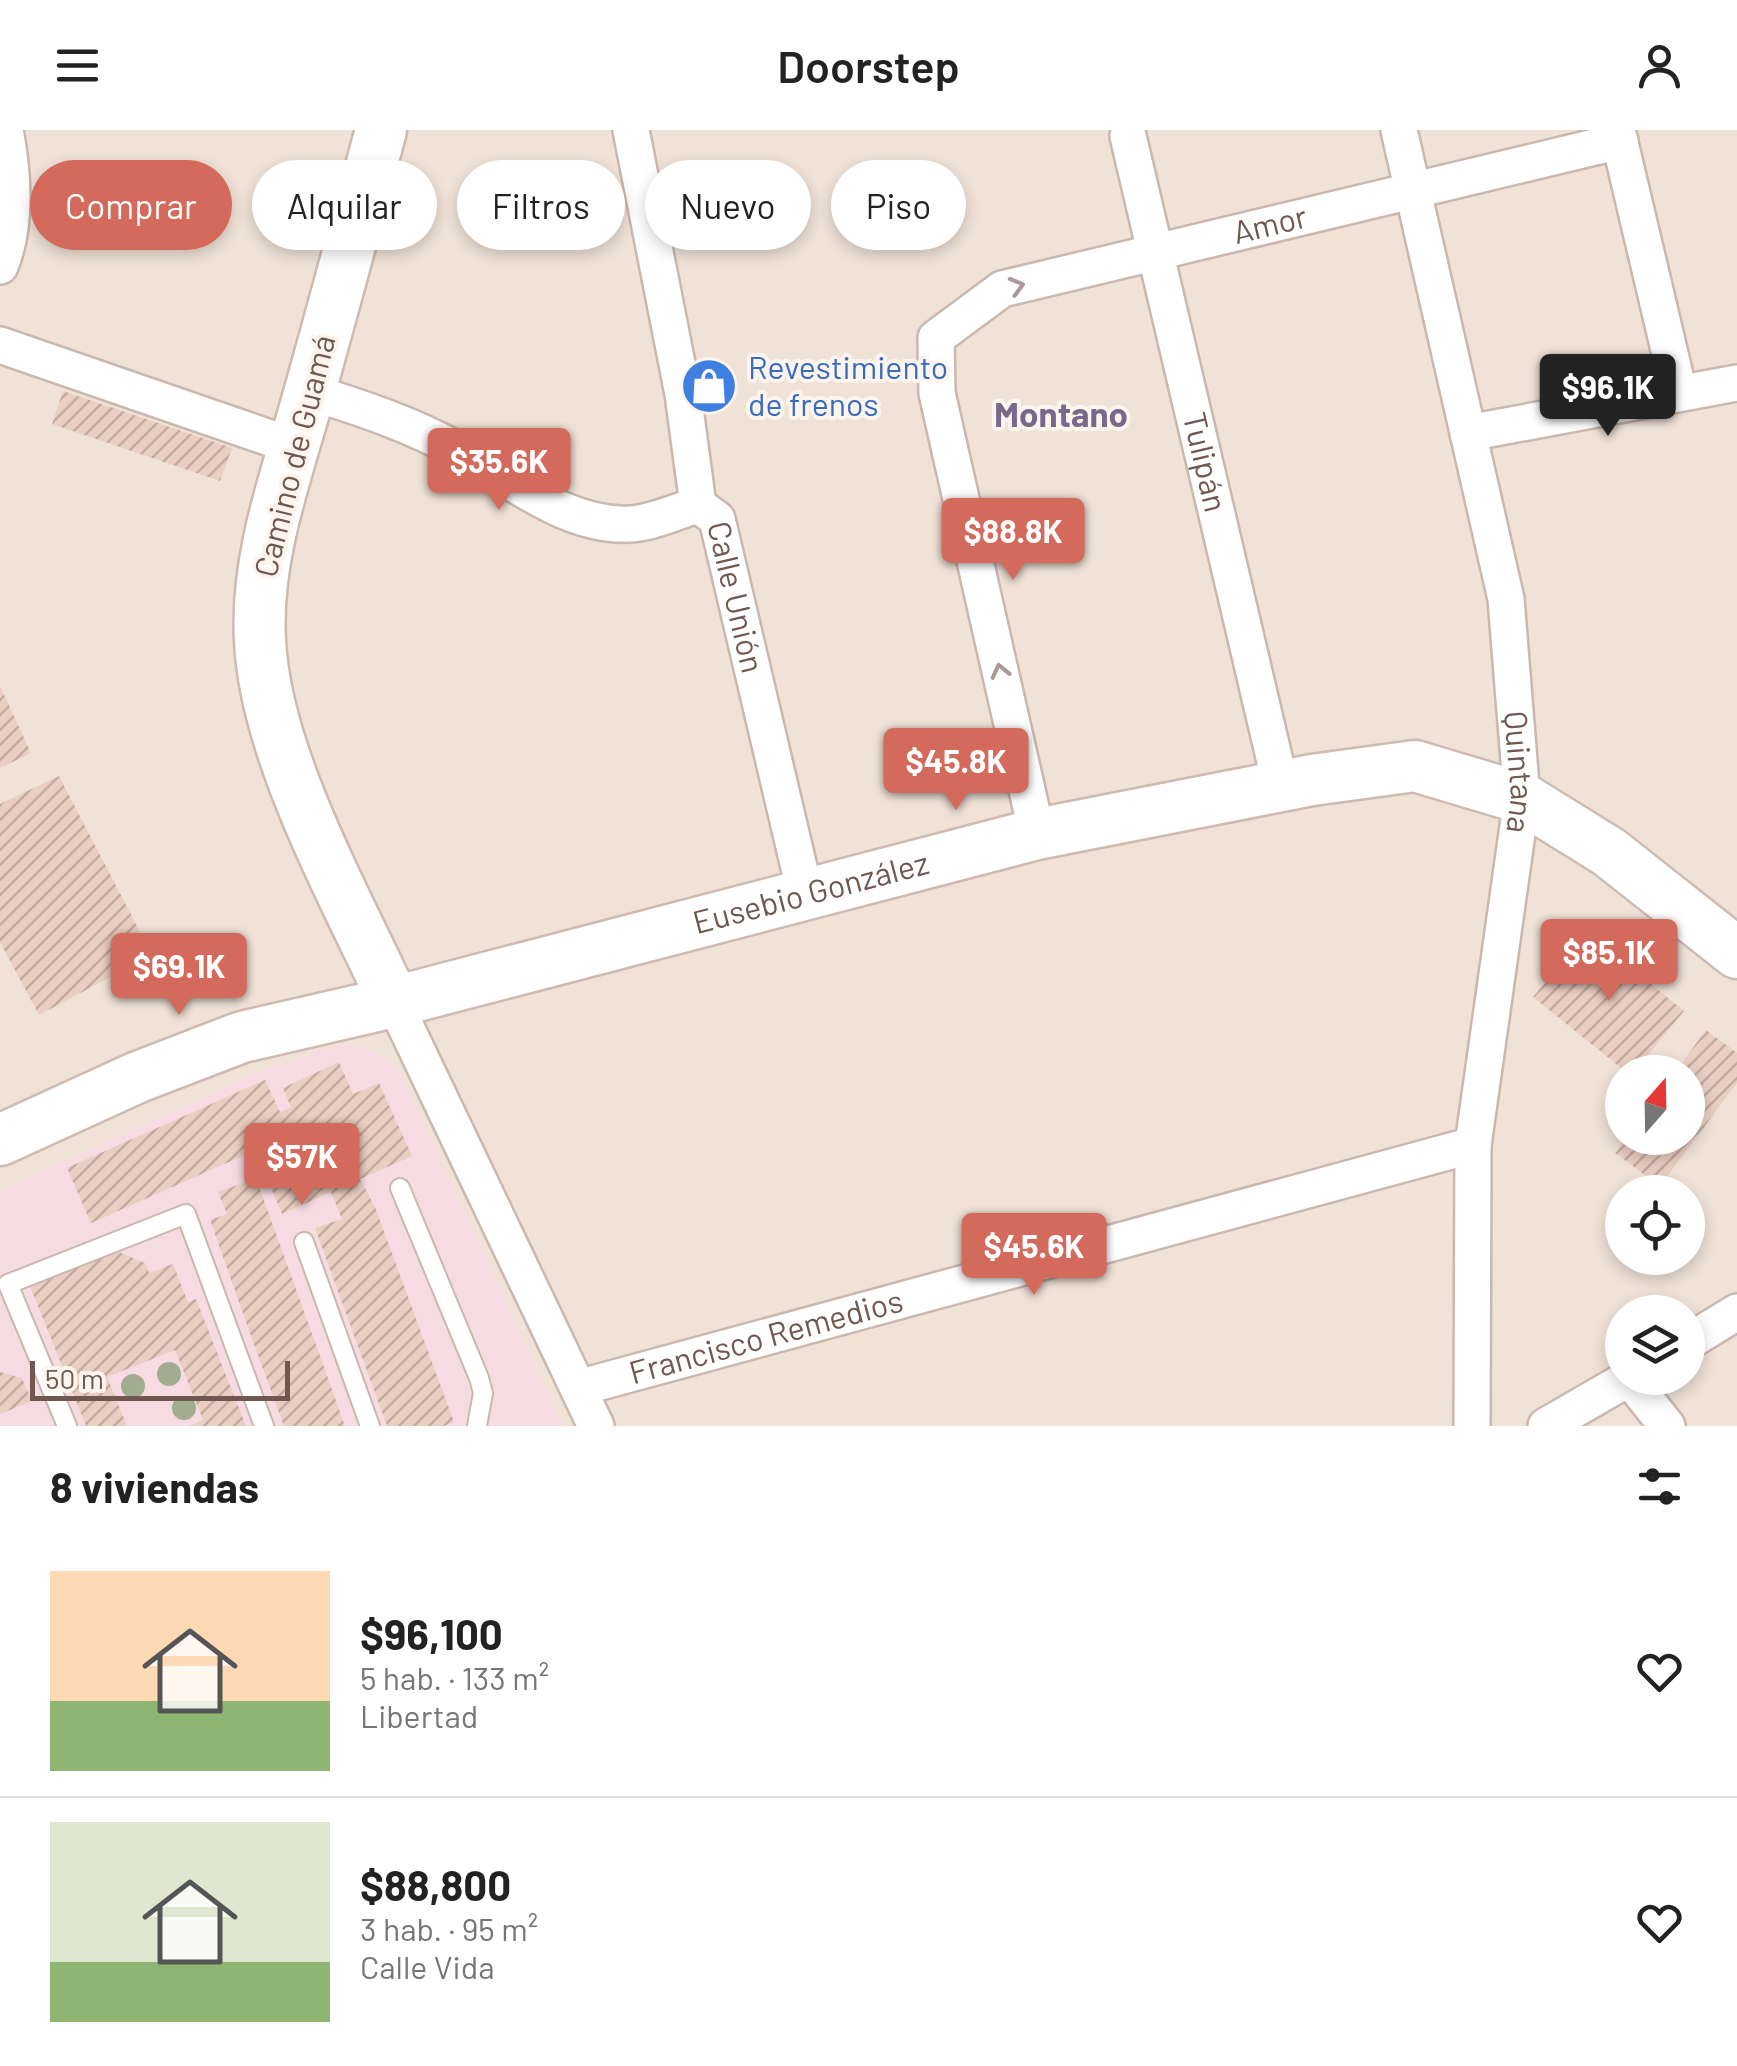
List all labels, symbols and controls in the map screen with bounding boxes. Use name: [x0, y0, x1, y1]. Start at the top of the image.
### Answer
icon: menu: [50, 38, 105, 93]
text: Doorstep: [777, 38, 960, 92]
icon: person: [1632, 38, 1687, 93]
chip: Comprar: [30, 160, 232, 250]
chip: Alquilar: [252, 160, 437, 250]
chip: Filtros: [457, 160, 625, 250]
chip: Nuevo: [645, 160, 811, 250]
chip: Piso: [831, 160, 966, 250]
street label: Amor: [1229, 196, 1311, 250]
one-way arrow: [1008, 276, 1025, 297]
street label: Camino de Guamá: [245, 331, 341, 580]
place label: Revestimiento de frenos: [748, 347, 948, 422]
pin: $96.1K: [1527, 354, 1689, 439]
shop icon: Revestimiento de frenos: [679, 356, 739, 416]
text: $96.1K: [1562, 367, 1654, 405]
district label: Montano: [994, 392, 1128, 434]
street label: Tulipán: [1177, 408, 1237, 515]
pin: $35.6K: [418, 428, 580, 513]
text: $35.6K: [450, 441, 548, 479]
pin: $88.8K: [932, 498, 1094, 583]
text: $88.8K: [964, 511, 1062, 549]
street label: Calle Unión: [701, 517, 774, 676]
one-way arrow: [991, 663, 1012, 680]
street label: Quintana: [1498, 710, 1543, 836]
pin: $45.8K: [875, 728, 1037, 813]
text: $45.8K: [906, 741, 1006, 779]
street label: Eusebio González: [688, 842, 932, 940]
pin: $85.1K: [1528, 919, 1690, 1004]
text: $85.1K: [1563, 932, 1655, 970]
pin: $69.1K: [98, 933, 260, 1018]
text: $69.1K: [133, 946, 225, 984]
north arrow: [1605, 1055, 1705, 1155]
map controls: [1605, 1055, 1705, 1395]
pin: $57K: [243, 1123, 361, 1208]
text: $57K: [266, 1136, 338, 1174]
button: locate: [1605, 1175, 1705, 1275]
pin: $45.6K: [953, 1213, 1115, 1298]
text: $45.6K: [984, 1226, 1084, 1264]
street label: Francisco Remedios: [625, 1280, 907, 1390]
button: layers: [1605, 1295, 1705, 1395]
scale bar: [30, 1356, 290, 1400]
text: 50 m: [45, 1361, 104, 1395]
icon: filters: [1632, 1459, 1687, 1514]
text: 8 viviendas: [50, 1461, 259, 1511]
text: $96,100: [360, 1608, 503, 1658]
icon: home: [130, 1611, 250, 1731]
icon: heart: [1632, 1644, 1687, 1699]
text: 5 hab. · 133 m²: [360, 1658, 549, 1696]
text: Libertad: [360, 1696, 478, 1734]
text: $88,800: [360, 1859, 511, 1909]
icon: home: [130, 1862, 250, 1982]
icon: heart: [1632, 1895, 1687, 1950]
text: 3 hab. · 95 m²: [360, 1909, 538, 1947]
text: Calle Vida: [360, 1947, 495, 1985]

